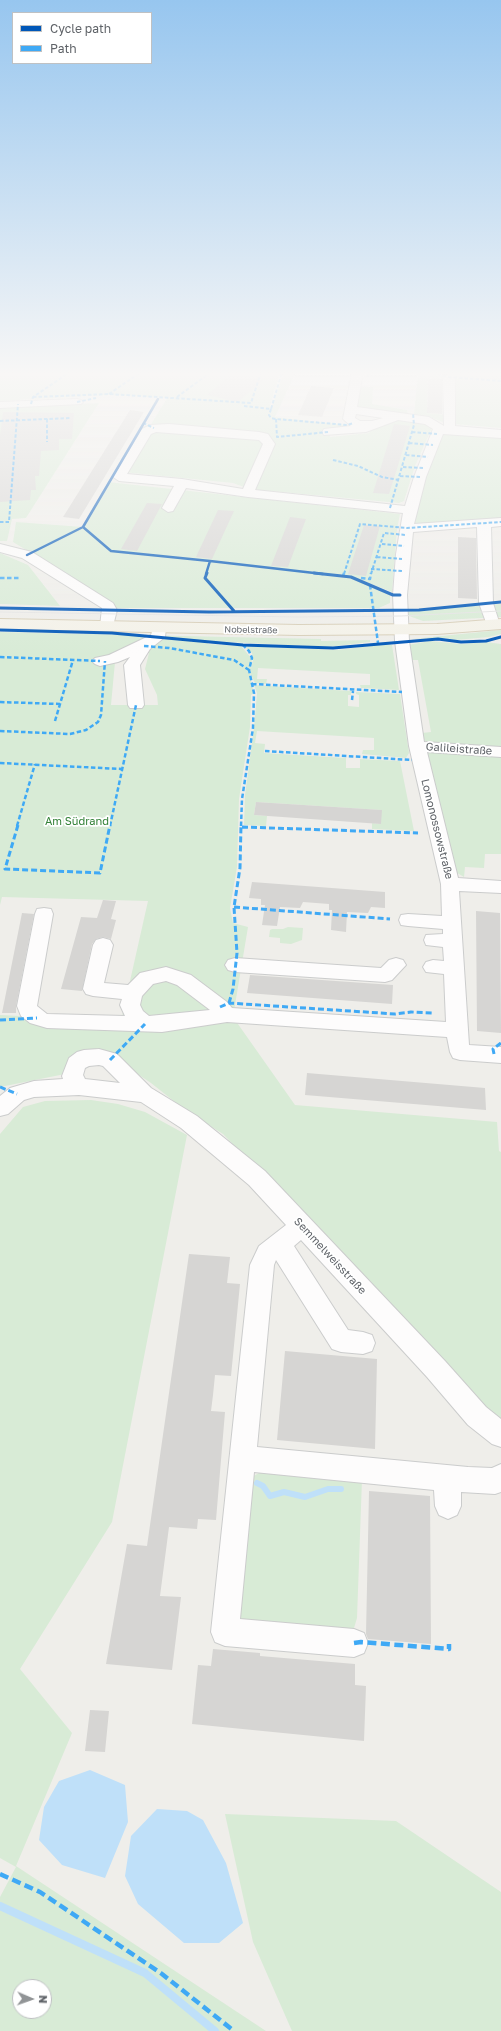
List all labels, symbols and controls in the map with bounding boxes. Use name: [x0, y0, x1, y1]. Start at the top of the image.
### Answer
legend: [12, 12, 152, 64]
text: Cycle path: [50, 21, 111, 36]
text: Path: [50, 41, 77, 56]
street label: Nobelstraße: [224, 624, 278, 636]
street label: Galileistraße: [425, 740, 493, 758]
street label: Lomonossowstraße: [418, 777, 456, 881]
park label: Am Südrand: [45, 815, 109, 829]
street label: Semmelweisstraße: [291, 1215, 369, 1297]
north arrow: [12, 1979, 52, 2019]
text: N: [37, 1995, 50, 2004]

